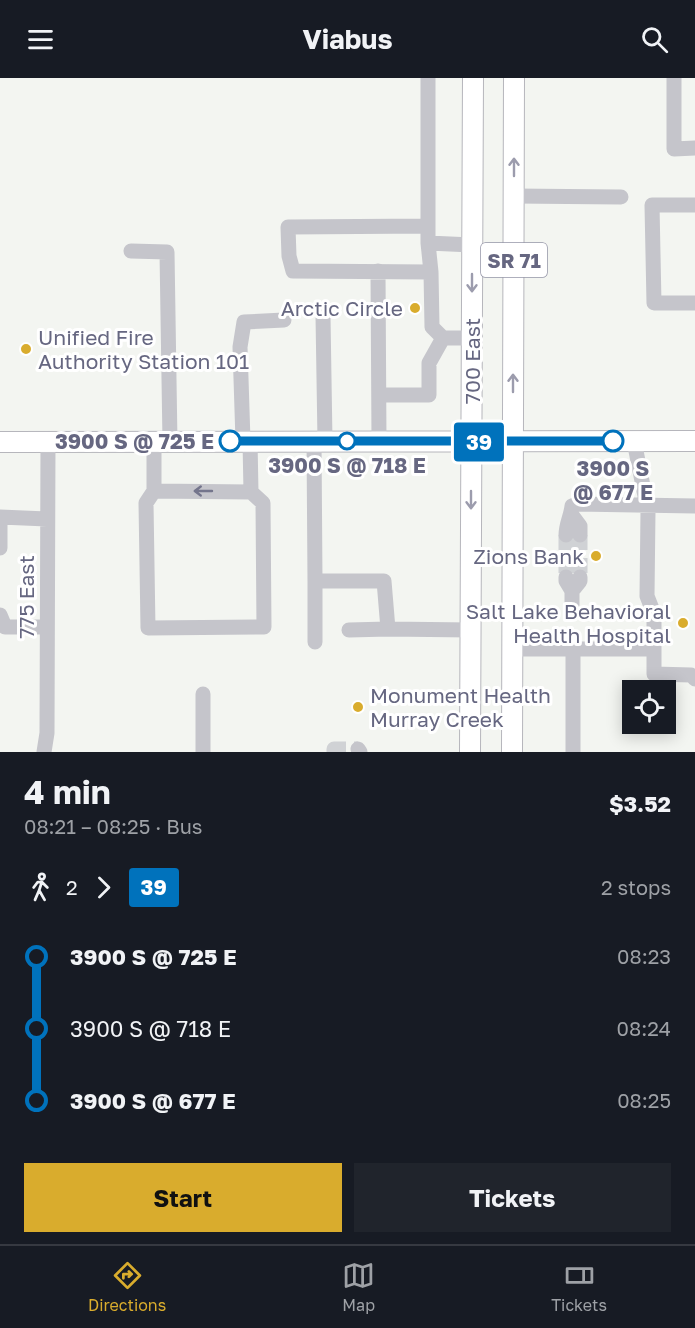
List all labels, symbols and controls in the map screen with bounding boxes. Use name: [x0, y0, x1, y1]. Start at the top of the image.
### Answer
icon: menu: [24, 23, 57, 56]
text: Viabus: [302, 23, 393, 55]
icon: search: [638, 23, 671, 56]
one-way arrow: [508, 158, 520, 178]
road number: SR 71: [481, 243, 547, 277]
one-way arrow: [466, 273, 478, 293]
place label: Arctic Circle: [281, 295, 403, 321]
marker: Arctic Circle: [408, 301, 422, 315]
street label: 700 East: [459, 318, 485, 404]
place label: Unified Fire Authority Station 101: [38, 324, 249, 374]
marker: Unified Fire Authority Station 101: [19, 342, 33, 356]
one-way arrow: [507, 374, 519, 394]
line badge: 39: [452, 422, 506, 462]
place label: 3900 S @ 725 E: [55, 428, 214, 454]
text: 39: [466, 429, 492, 455]
marker: 3900 S @ 725 E: [219, 430, 241, 452]
marker: 3900 S @ 677 E: [602, 430, 624, 452]
marker: 3900 S @ 718 E: [338, 432, 356, 450]
place label: 3900 S @ 718 E: [268, 452, 426, 478]
place label: 3900 S @ 677 E: [573, 455, 653, 505]
one-way arrow: [193, 485, 213, 497]
one-way arrow: [465, 489, 477, 509]
place label: Zions Bank: [473, 543, 584, 569]
marker: Zions Bank: [589, 549, 603, 563]
street label: 775 East: [13, 555, 39, 639]
place label: Salt Lake Behavioral Health Hospital: [466, 598, 671, 648]
marker: Salt Lake Behavioral Health Hospital: [676, 616, 690, 630]
map controls: [622, 680, 676, 734]
button: locate: [622, 680, 676, 734]
place label: Monument Health Murray Creek: [370, 682, 551, 732]
marker: Monument Health Murray Creek: [351, 700, 365, 714]
text: 4 min: [24, 772, 111, 811]
text: $3.52: [609, 790, 671, 817]
text: 08:21 – 08:25 · Bus: [24, 814, 202, 838]
icon: walk: [24, 871, 57, 904]
icon: forward: [87, 871, 120, 904]
text: 39: [141, 874, 167, 900]
text: 2: [66, 875, 78, 899]
text: 2 stops: [601, 875, 671, 899]
text: 3900 S @ 725 E: [70, 943, 237, 970]
text: 08:23: [617, 944, 671, 968]
text: 3900 S @ 718 E: [70, 1015, 231, 1042]
text: 08:24: [617, 1016, 671, 1040]
text: 3900 S @ 677 E: [70, 1087, 236, 1114]
text: 08:25: [617, 1088, 671, 1112]
button: Start: [24, 1163, 342, 1232]
button: Tickets: [354, 1163, 671, 1232]
tab: Directions: [88, 1259, 166, 1315]
tab: Map: [342, 1259, 375, 1315]
tab: Tickets: [551, 1259, 607, 1315]

